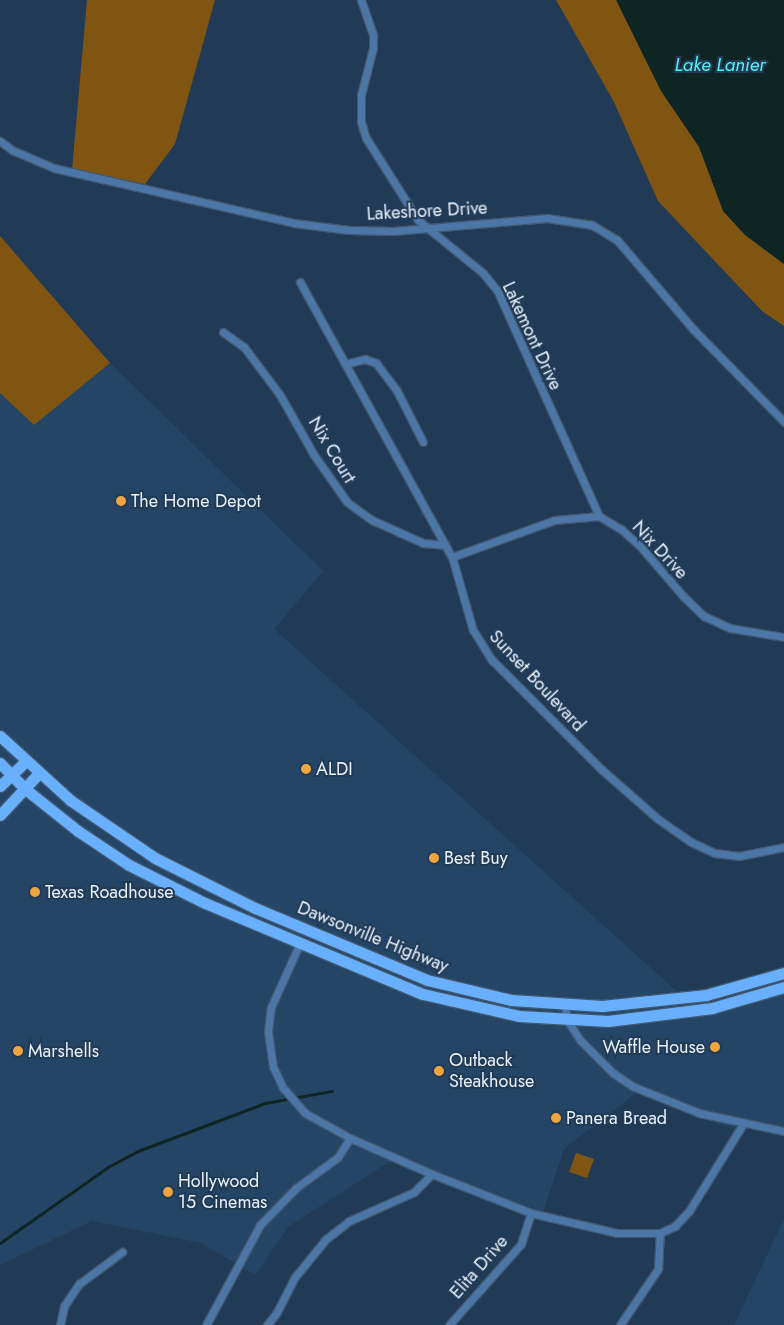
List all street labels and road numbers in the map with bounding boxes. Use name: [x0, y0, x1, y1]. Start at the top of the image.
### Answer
street label: Lakeshore Drive: [366, 197, 488, 225]
street label: Lakemont Drive: [498, 279, 566, 393]
street label: Nix Court: [304, 413, 360, 487]
street label: Nix Drive: [628, 516, 692, 584]
street label: Sunset Boulevard: [485, 626, 589, 736]
street label: Dawsonville Highway: [294, 897, 452, 977]
street label: Elita Drive: [446, 1231, 512, 1303]

